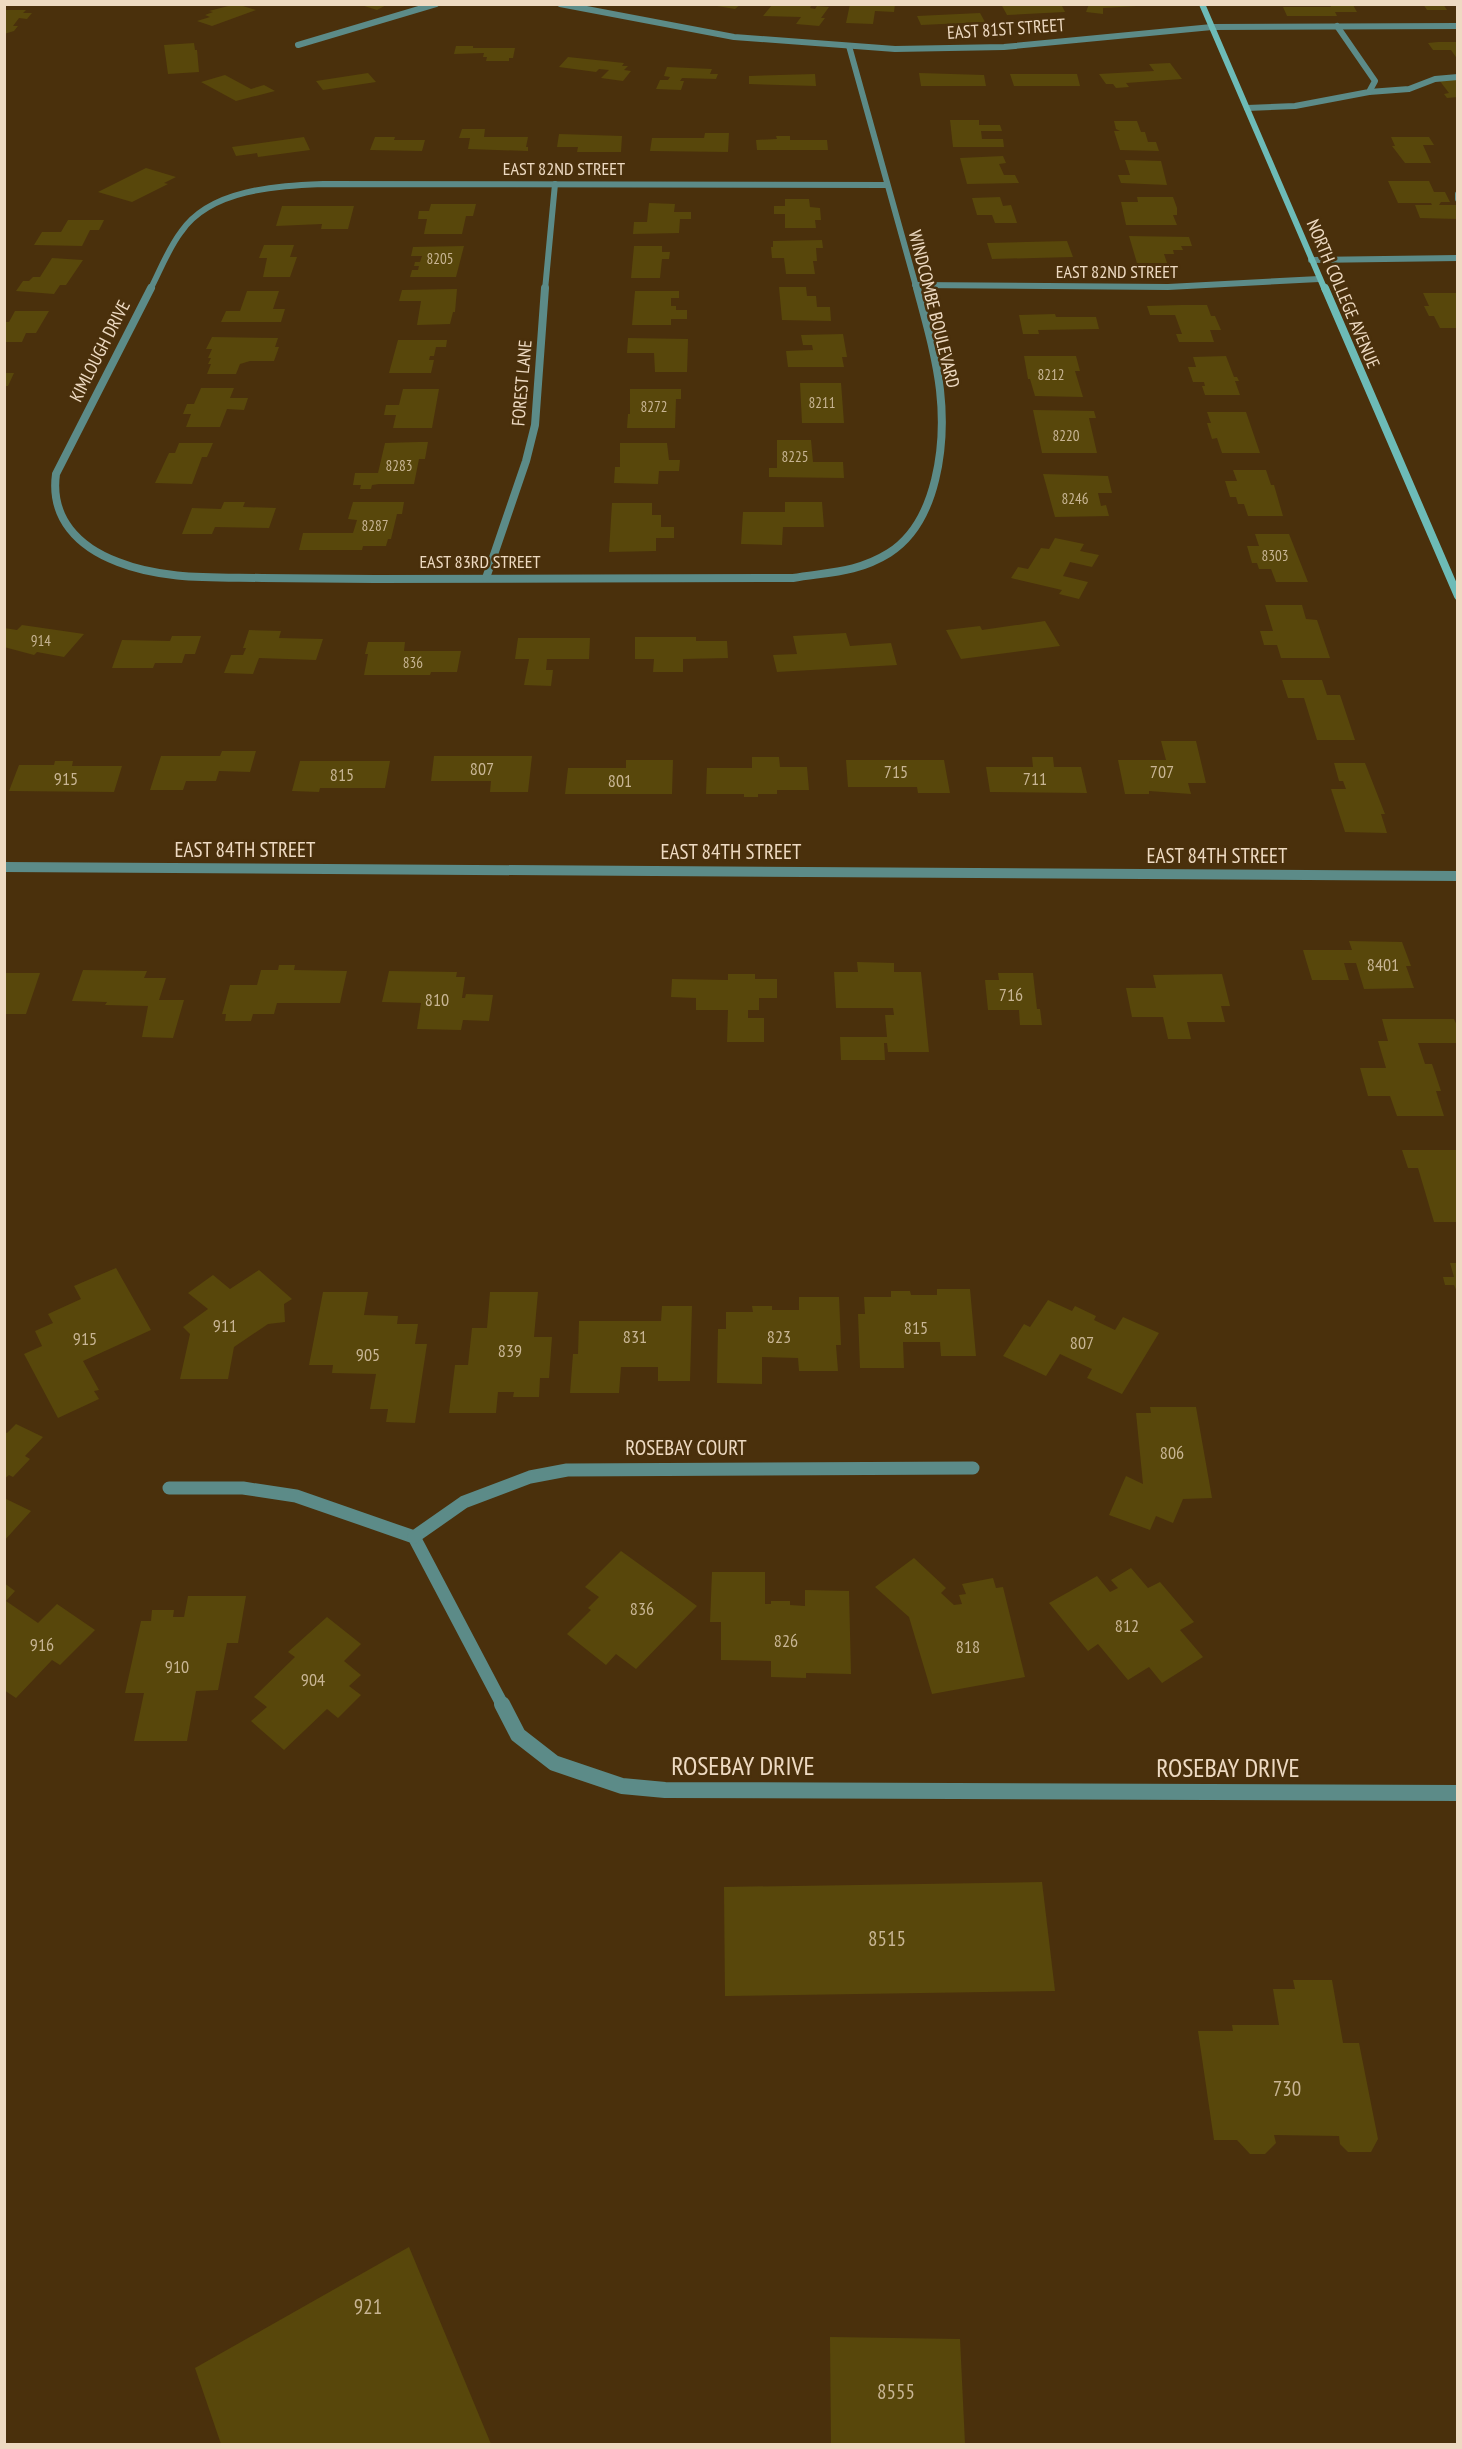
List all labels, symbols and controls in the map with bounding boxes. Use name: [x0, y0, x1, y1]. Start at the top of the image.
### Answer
street label: EAST 81ST STREET: [946, 13, 1066, 44]
street label: EAST 82ND STREET: [503, 157, 625, 180]
street label: NORTH COLLEGE AVENUE: [1302, 216, 1385, 372]
street label: WINDCOMBE BOULEVARD: [904, 228, 965, 390]
house number: 8205: [426, 249, 454, 268]
street label: EAST 82ND STREET: [1056, 260, 1178, 283]
street label: KIMLOUGH DRIVE: [64, 296, 135, 405]
street label: FOREST LANE: [506, 339, 537, 427]
house number: 8212: [1037, 365, 1065, 384]
house number: 8211: [808, 393, 836, 412]
house number: 8272: [640, 397, 668, 416]
house number: 8220: [1052, 426, 1080, 445]
house number: 8225: [781, 447, 809, 466]
house number: 8283: [385, 456, 413, 475]
house number: 8246: [1061, 489, 1089, 508]
house number: 8287: [361, 516, 389, 535]
house number: 8303: [1261, 546, 1289, 565]
street label: EAST 83RD STREET: [419, 550, 541, 573]
house number: 914: [31, 631, 51, 650]
house number: 836: [403, 653, 423, 672]
house number: 807: [470, 757, 494, 780]
house number: 715: [884, 760, 908, 783]
house number: 707: [1150, 760, 1174, 783]
house number: 815: [330, 763, 354, 786]
house number: 915: [54, 767, 78, 790]
house number: 711: [1023, 767, 1047, 790]
house number: 801: [608, 769, 632, 792]
street label: EAST 84TH STREET: [175, 836, 316, 863]
street label: EAST 84TH STREET: [661, 838, 802, 865]
street label: EAST 84TH STREET: [1147, 842, 1288, 869]
house number: 8401: [1367, 953, 1399, 976]
house number: 716: [999, 983, 1023, 1006]
house number: 810: [425, 988, 449, 1011]
house number: 911: [213, 1314, 237, 1337]
house number: 815: [904, 1316, 928, 1339]
house number: 831: [623, 1325, 647, 1348]
house number: 823: [767, 1325, 791, 1348]
house number: 915: [73, 1327, 97, 1350]
house number: 807: [1070, 1331, 1094, 1354]
house number: 839: [498, 1339, 522, 1362]
house number: 905: [356, 1343, 380, 1366]
street label: ROSEBAY COURT: [625, 1434, 747, 1461]
house number: 806: [1160, 1441, 1184, 1464]
house number: 836: [630, 1597, 654, 1620]
house number: 812: [1115, 1614, 1139, 1637]
house number: 826: [774, 1629, 798, 1652]
house number: 916: [30, 1633, 54, 1656]
house number: 818: [956, 1635, 980, 1658]
house number: 910: [165, 1655, 189, 1678]
house number: 904: [301, 1668, 325, 1691]
street label: ROSEBAY DRIVE: [671, 1749, 815, 1782]
street label: ROSEBAY DRIVE: [1156, 1751, 1300, 1784]
house number: 8515: [868, 1925, 906, 1952]
house number: 730: [1273, 2075, 1301, 2102]
house number: 921: [354, 2293, 382, 2320]
house number: 8555: [877, 2378, 915, 2405]

